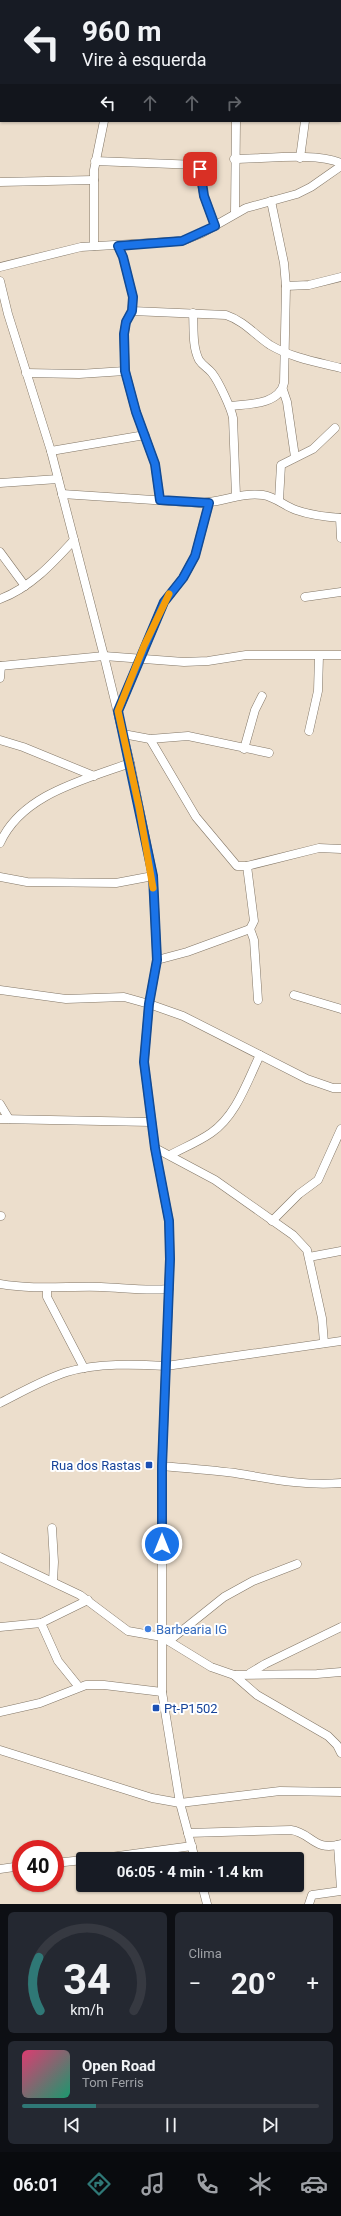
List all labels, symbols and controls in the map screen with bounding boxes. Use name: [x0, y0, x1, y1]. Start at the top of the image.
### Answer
text: 960 m: [82, 15, 161, 48]
icon: left: [16, 16, 68, 68]
text: Vire à esquerda: [82, 49, 206, 70]
icon: left: [97, 92, 119, 114]
icon: ahead: [139, 92, 161, 114]
icon: ahead: [181, 92, 203, 114]
icon: right: [223, 92, 245, 114]
pin: [183, 152, 217, 186]
icon: arrive: [189, 158, 211, 180]
place label: Rua dos Rastas: [51, 1458, 141, 1473]
marker: Rua dos Rastas: [144, 1460, 154, 1470]
position arrow: [141, 1523, 183, 1565]
place label: Barbearia IG: [156, 1622, 227, 1637]
marker: Barbearia IG: [143, 1624, 153, 1634]
place label: Pt-P1502: [164, 1701, 218, 1716]
marker: Pt-P1502: [151, 1703, 161, 1713]
speed limit sign: 40: [12, 1840, 64, 1892]
text: 06:05 · 4 min · 1.4 km: [117, 1863, 263, 1881]
text: Clima: [189, 1946, 222, 1961]
text: 34: [63, 1954, 111, 2003]
text: 20°: [231, 1966, 277, 2001]
text: −: [189, 1971, 201, 1996]
text: +: [307, 1971, 319, 1996]
text: km/h: [70, 2001, 104, 2017]
text: Open Road: [82, 2057, 156, 2075]
text: Tom Ferris: [82, 2075, 144, 2090]
icon: previous: [61, 2114, 83, 2136]
icon: pause: [160, 2114, 182, 2136]
icon: next: [259, 2114, 281, 2136]
icon: directions: [85, 2170, 113, 2198]
icon: music: [139, 2170, 167, 2198]
icon: phone: [193, 2170, 221, 2198]
icon: climate: [246, 2170, 274, 2198]
icon: car: [300, 2170, 328, 2198]
text: 06:01: [13, 2174, 59, 2195]

